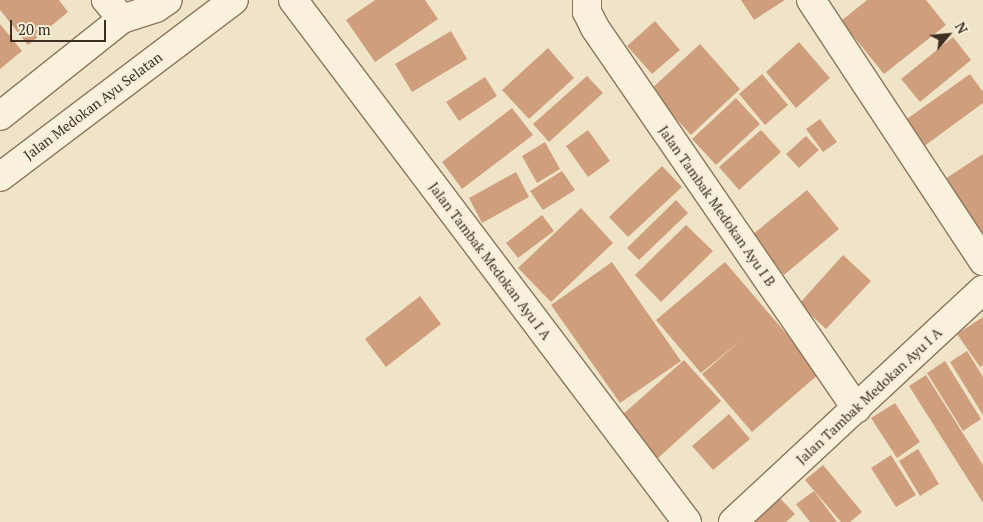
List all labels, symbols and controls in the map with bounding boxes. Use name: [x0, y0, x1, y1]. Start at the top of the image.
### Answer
scale bar: [12, 10, 109, 42]
north arrow: [923, 10, 973, 60]
text: 20 m: [18, 19, 51, 39]
text: N: [951, 19, 973, 37]
street label: Jalan Medokan Ayu Selatan: [20, 48, 166, 164]
street label: Jalan Tambak Medokan Ayu I B: [655, 122, 779, 290]
street label: Jalan Tambak Medokan Ayu I A: [425, 179, 555, 343]
street label: Jalan Tambak Medokan Ayu I A: [793, 324, 945, 468]

